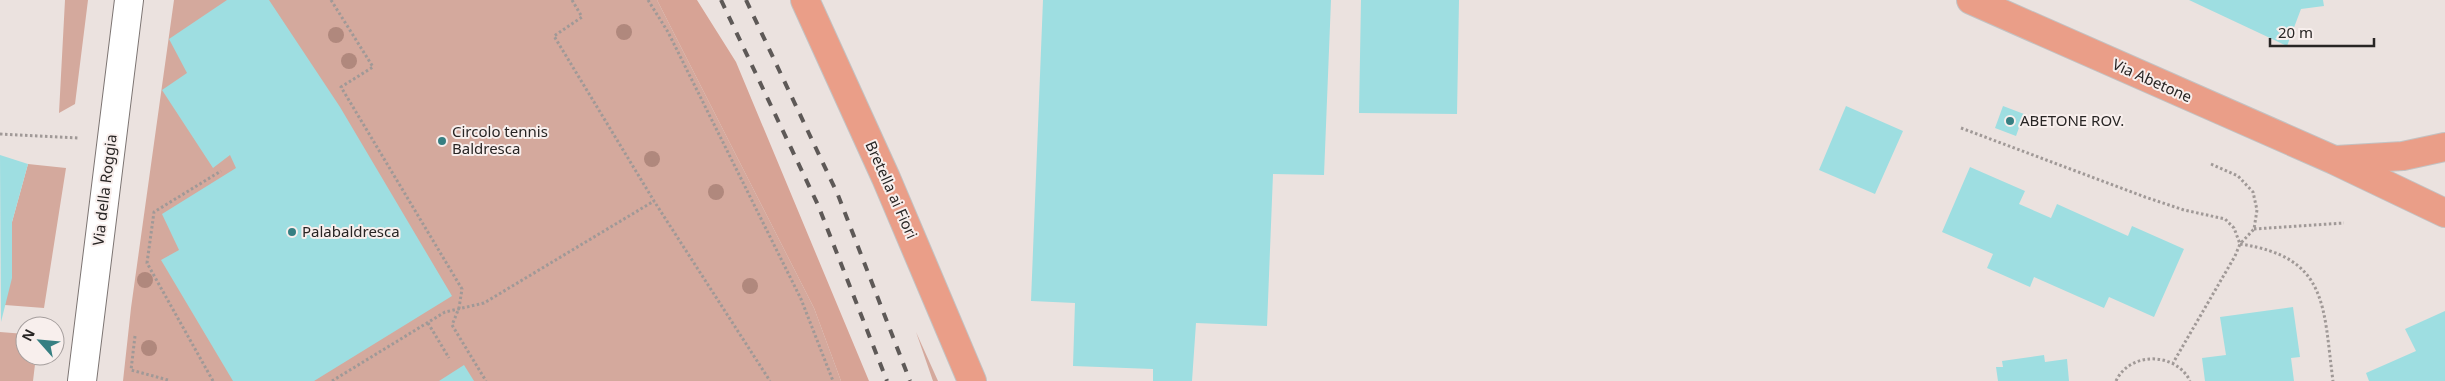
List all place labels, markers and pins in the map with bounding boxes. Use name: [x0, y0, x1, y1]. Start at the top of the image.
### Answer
place label: ABETONE ROV.: [2020, 110, 2124, 130]
marker: ABETONE ROV.: [2004, 115, 2016, 127]
place label: Circolo tennis Baldresca: [452, 121, 548, 158]
marker: Circolo tennis Baldresca: [436, 135, 448, 147]
place label: Palabaldresca: [302, 221, 400, 241]
marker: Palabaldresca: [286, 226, 298, 238]

